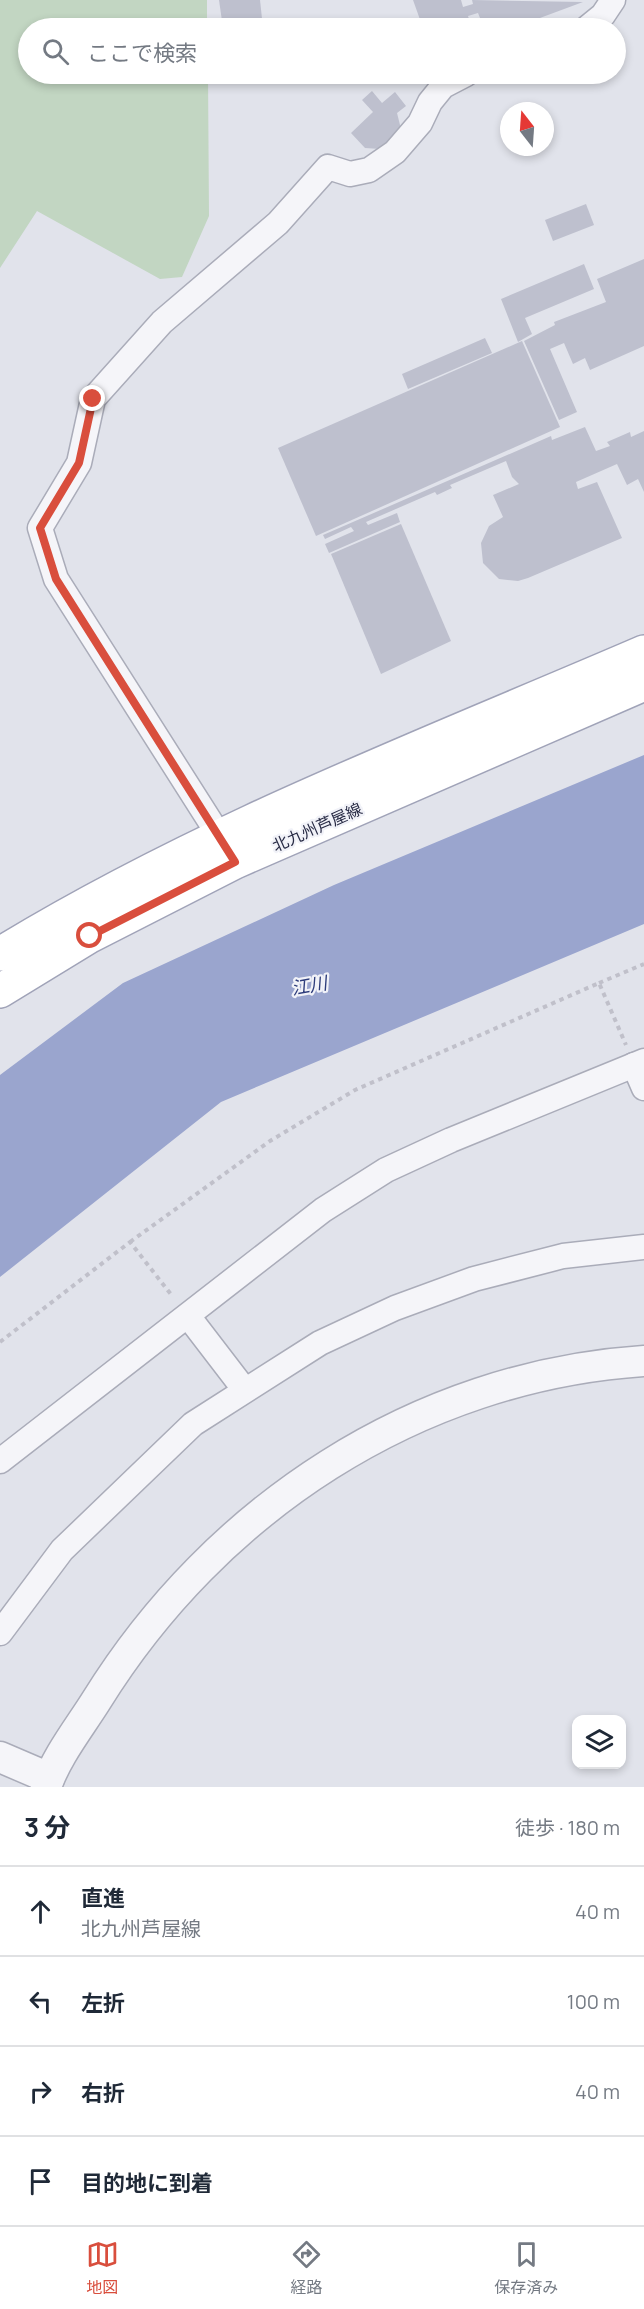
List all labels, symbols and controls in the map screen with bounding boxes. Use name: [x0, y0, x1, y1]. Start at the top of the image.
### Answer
search box: [18, 18, 626, 84]
icon: search: [39, 35, 72, 68]
text: ここで検索: [87, 38, 197, 68]
north arrow: [500, 102, 554, 156]
route end: [79, 385, 105, 411]
street label: 北九州芦屋線: [269, 797, 365, 857]
route start: [76, 922, 102, 948]
water label: 江川: [289, 970, 331, 1000]
map controls: [572, 1715, 626, 1769]
button: layers: [572, 1715, 626, 1769]
text: 3 分: [24, 1809, 70, 1845]
text: 徒歩 · 180 m: [515, 1814, 620, 1841]
text: 直進: [81, 1883, 125, 1913]
icon: ahead: [24, 1895, 57, 1928]
text: 40 m: [575, 1898, 620, 1925]
text: 北九州芦屋線: [81, 1915, 201, 1942]
icon: left: [24, 1985, 57, 2018]
text: 左折: [81, 1988, 125, 2018]
text: 100 m: [567, 1988, 620, 2015]
icon: right: [24, 2075, 57, 2108]
text: 右折: [81, 2078, 125, 2108]
text: 40 m: [575, 2078, 620, 2105]
icon: arrive: [24, 2165, 57, 2198]
text: 目的地に到着: [81, 2168, 213, 2198]
tab: 地図: [86, 2238, 119, 2298]
tab: 経路: [290, 2238, 323, 2298]
tab: 保存済み: [494, 2238, 558, 2298]

